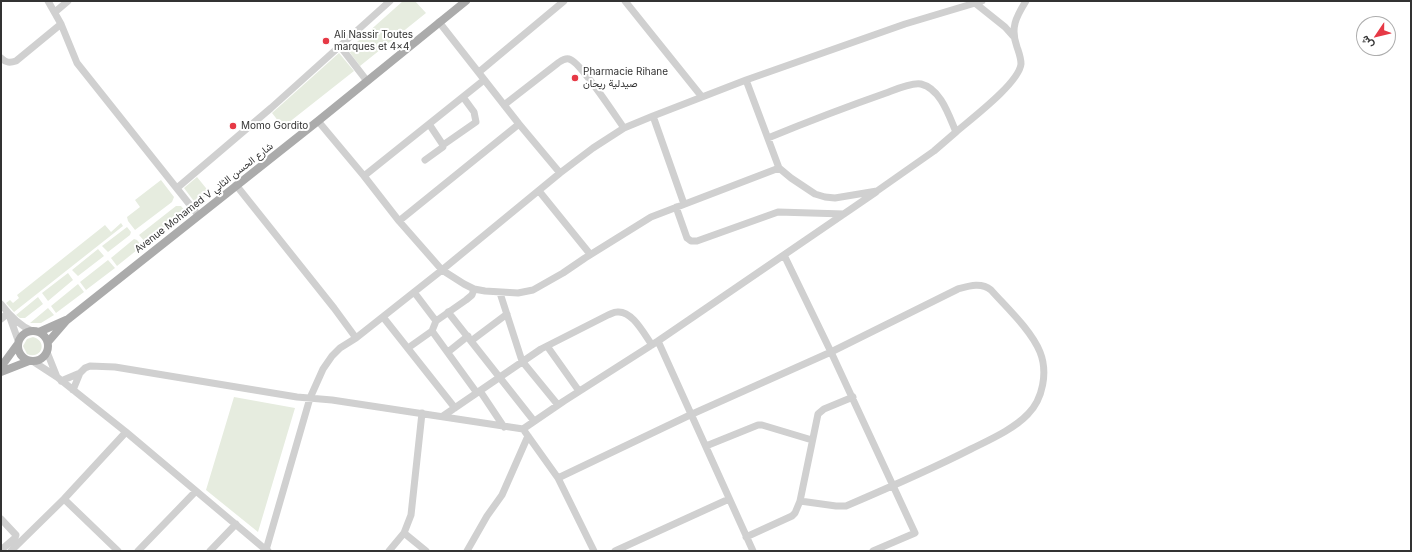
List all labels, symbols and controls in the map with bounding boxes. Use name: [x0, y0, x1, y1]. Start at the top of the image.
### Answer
north arrow: [1356, 16, 1396, 56]
place label: Ali Nassir Toutes marques et 4x4: [334, 29, 413, 52]
text: ش: [1357, 33, 1377, 52]
marker: Ali Nassir Toutes marques et 4x4: [321, 36, 331, 46]
place label: Pharmacie Rihane صيدلية ريحان: [583, 66, 668, 90]
marker: Pharmacie Rihane صيدلية ريحان: [570, 73, 580, 83]
place label: Momo Gordito: [241, 120, 308, 132]
marker: Momo Gordito: [228, 121, 238, 131]
street label: Avenue Mohamed V شارع الحسن الثاني: [132, 140, 276, 256]

